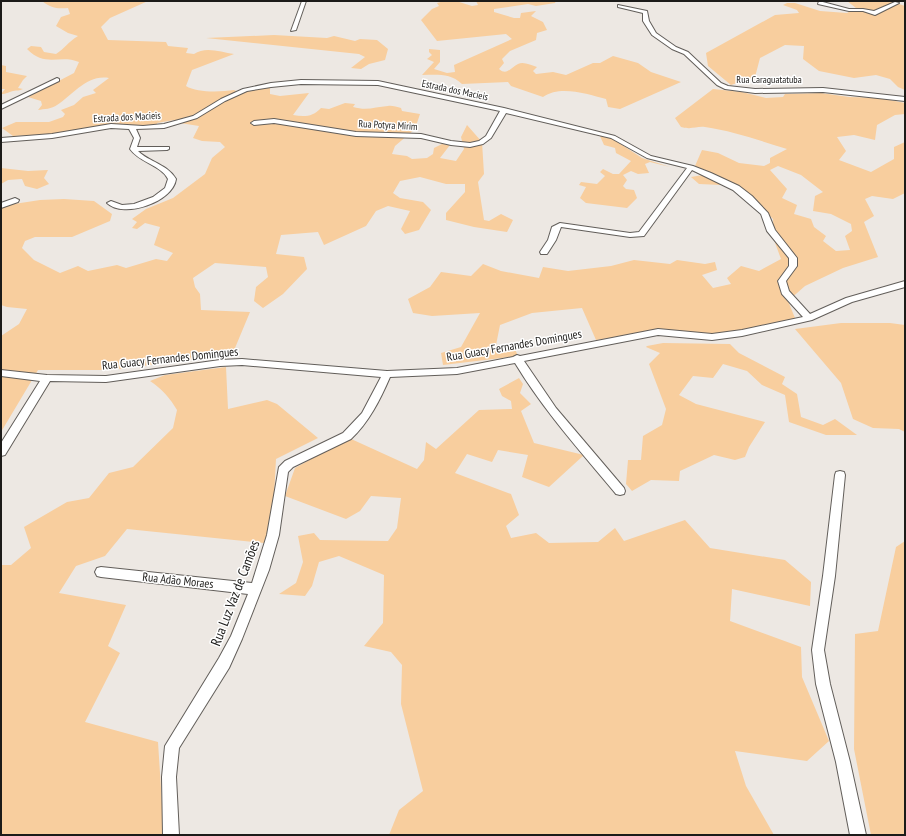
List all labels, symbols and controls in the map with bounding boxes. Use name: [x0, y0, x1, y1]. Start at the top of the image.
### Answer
street label: Rua Caraguatatuba: [736, 73, 802, 86]
street label: Estrada dos Macieis: [421, 77, 490, 104]
street label: Estrada dos Macieis: [93, 109, 162, 125]
street label: Rua Potyra Mirim: [358, 117, 418, 133]
street label: Rua Guacy Fernandes Domingues: [445, 326, 583, 364]
street label: Rua Guacy Fernandes Domingues: [101, 343, 239, 373]
street label: Rua Luz Vaz de Camões: [207, 537, 264, 648]
street label: Rua Adão Moraes: [142, 569, 214, 591]

